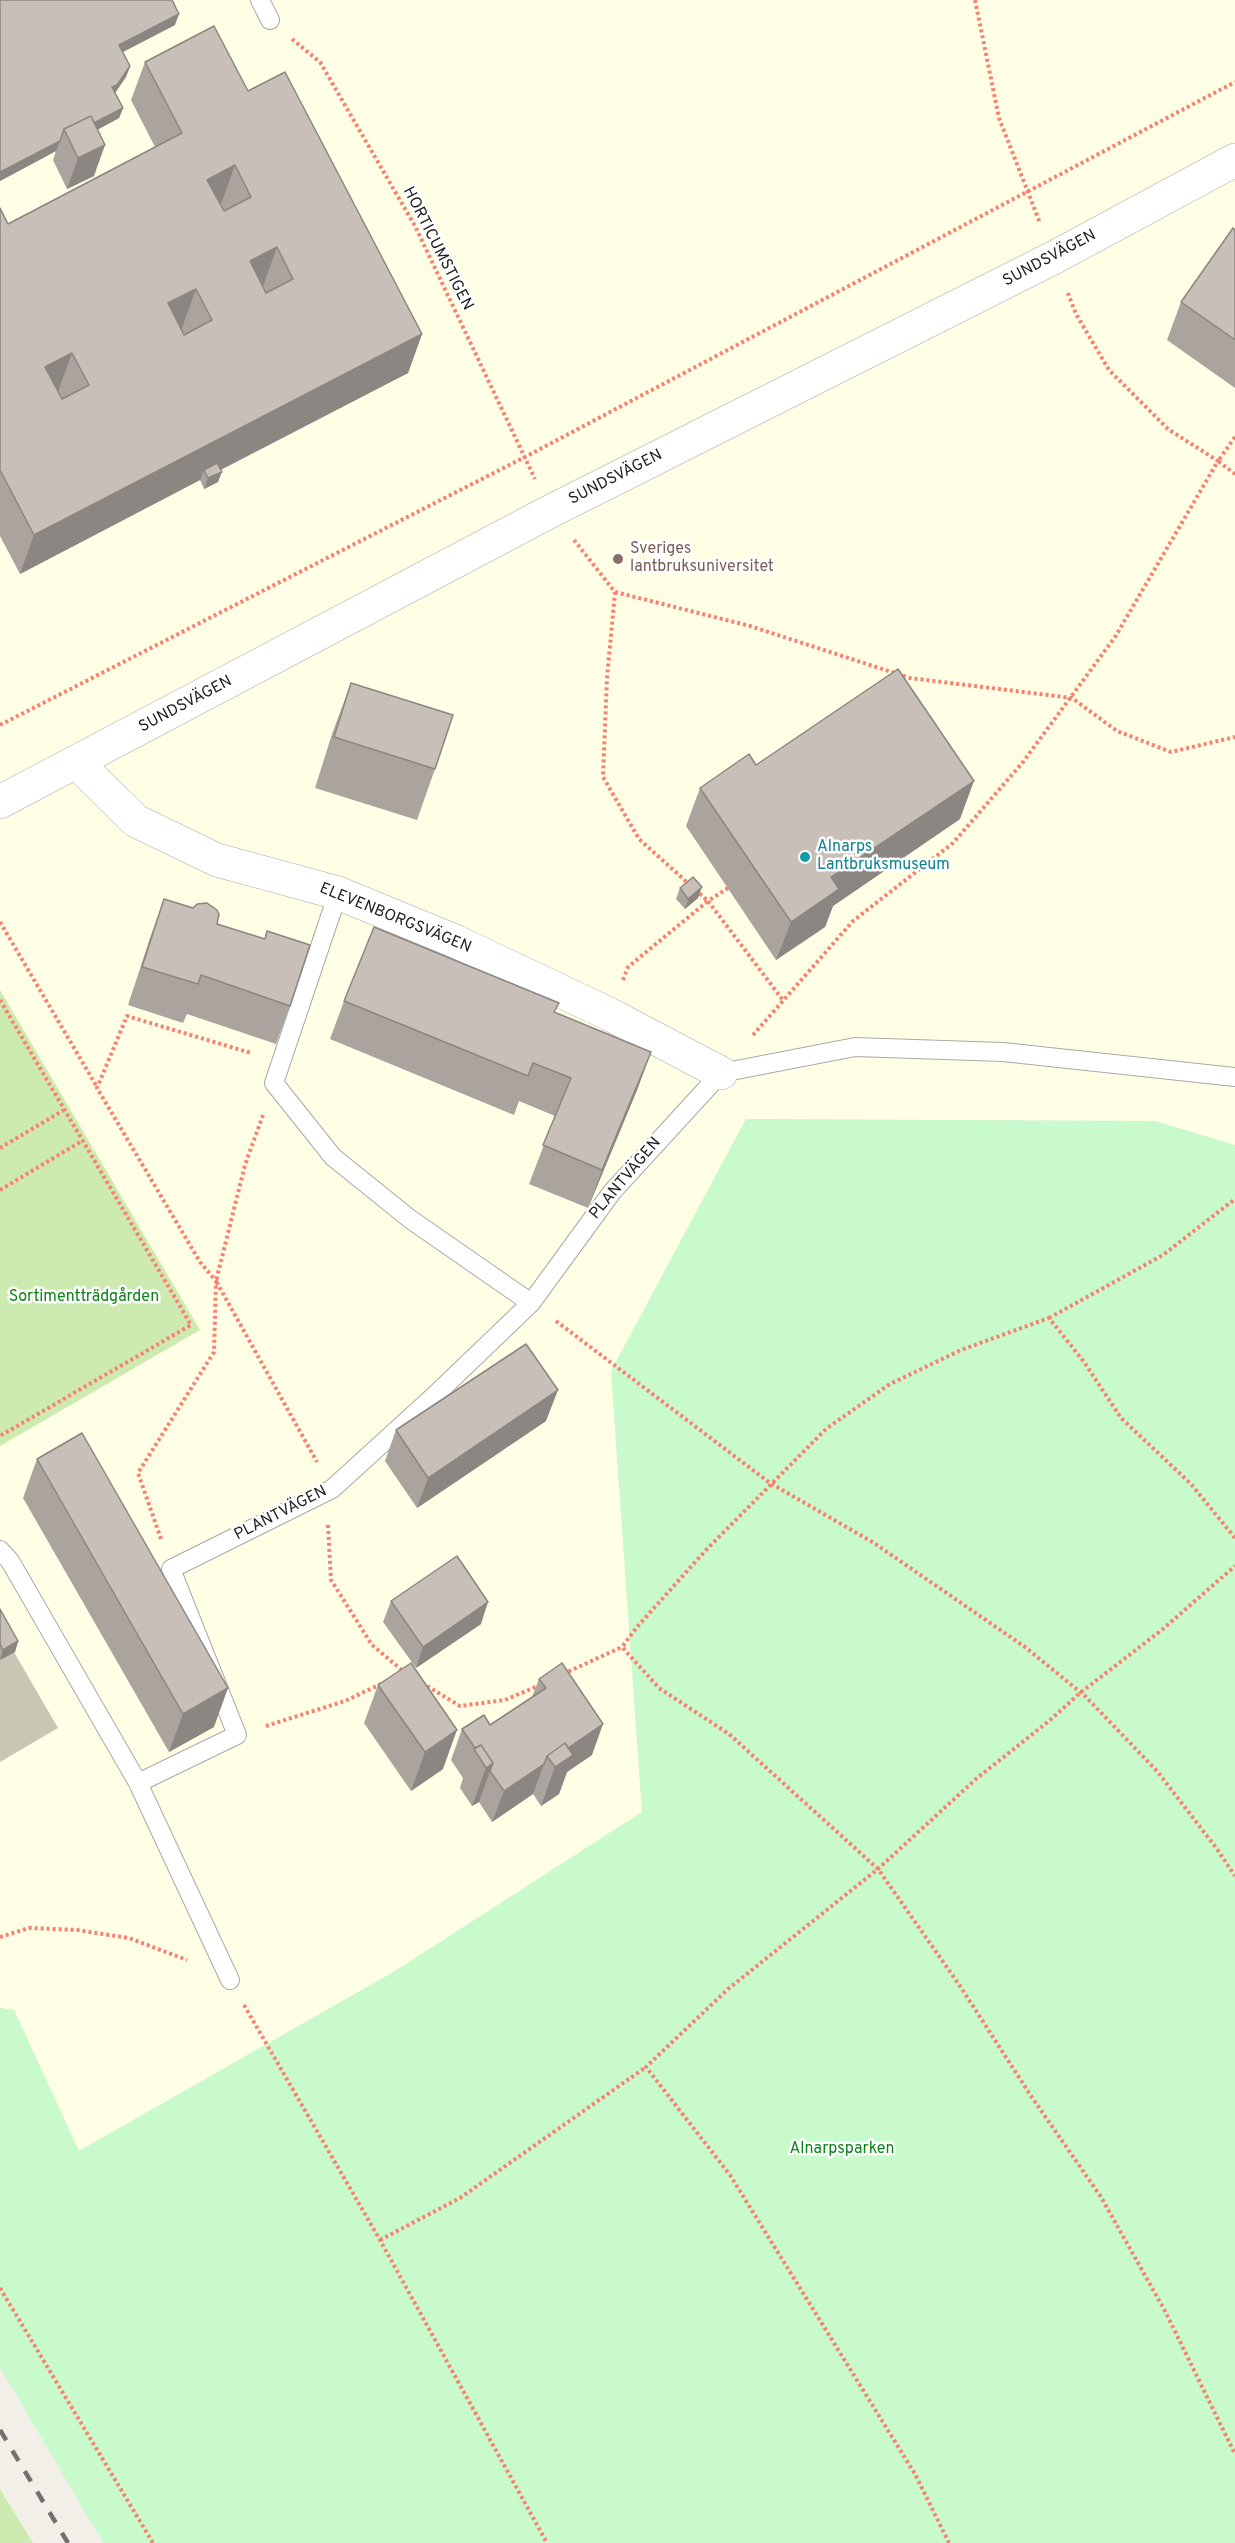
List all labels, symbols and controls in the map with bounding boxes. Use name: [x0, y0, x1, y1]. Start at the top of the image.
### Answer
street label: HORTICUMSTIGEN: [398, 184, 476, 314]
street label: SUNDSVÄGEN: [1000, 226, 1100, 292]
street label: SUNDSVÄGEN: [566, 446, 666, 510]
place label: Sveriges lantbruksuniversitet: [630, 540, 774, 578]
marker: Sveriges lantbruksuniversitet: [611, 552, 625, 566]
street label: SUNDSVÄGEN: [136, 672, 236, 738]
place label: Alnarps Lantbruksmuseum: [817, 838, 950, 876]
marker: Alnarps Lantbruksmuseum: [798, 850, 812, 864]
street label: ELEVENBORGSVÄGEN: [316, 880, 474, 958]
street label: PLANTVÄGEN: [586, 1134, 666, 1224]
park label: Sortimentträdgården: [9, 1288, 159, 1308]
street label: PLANTVÄGEN: [232, 1482, 330, 1546]
park label: Alnarpsparken: [789, 2140, 895, 2160]

